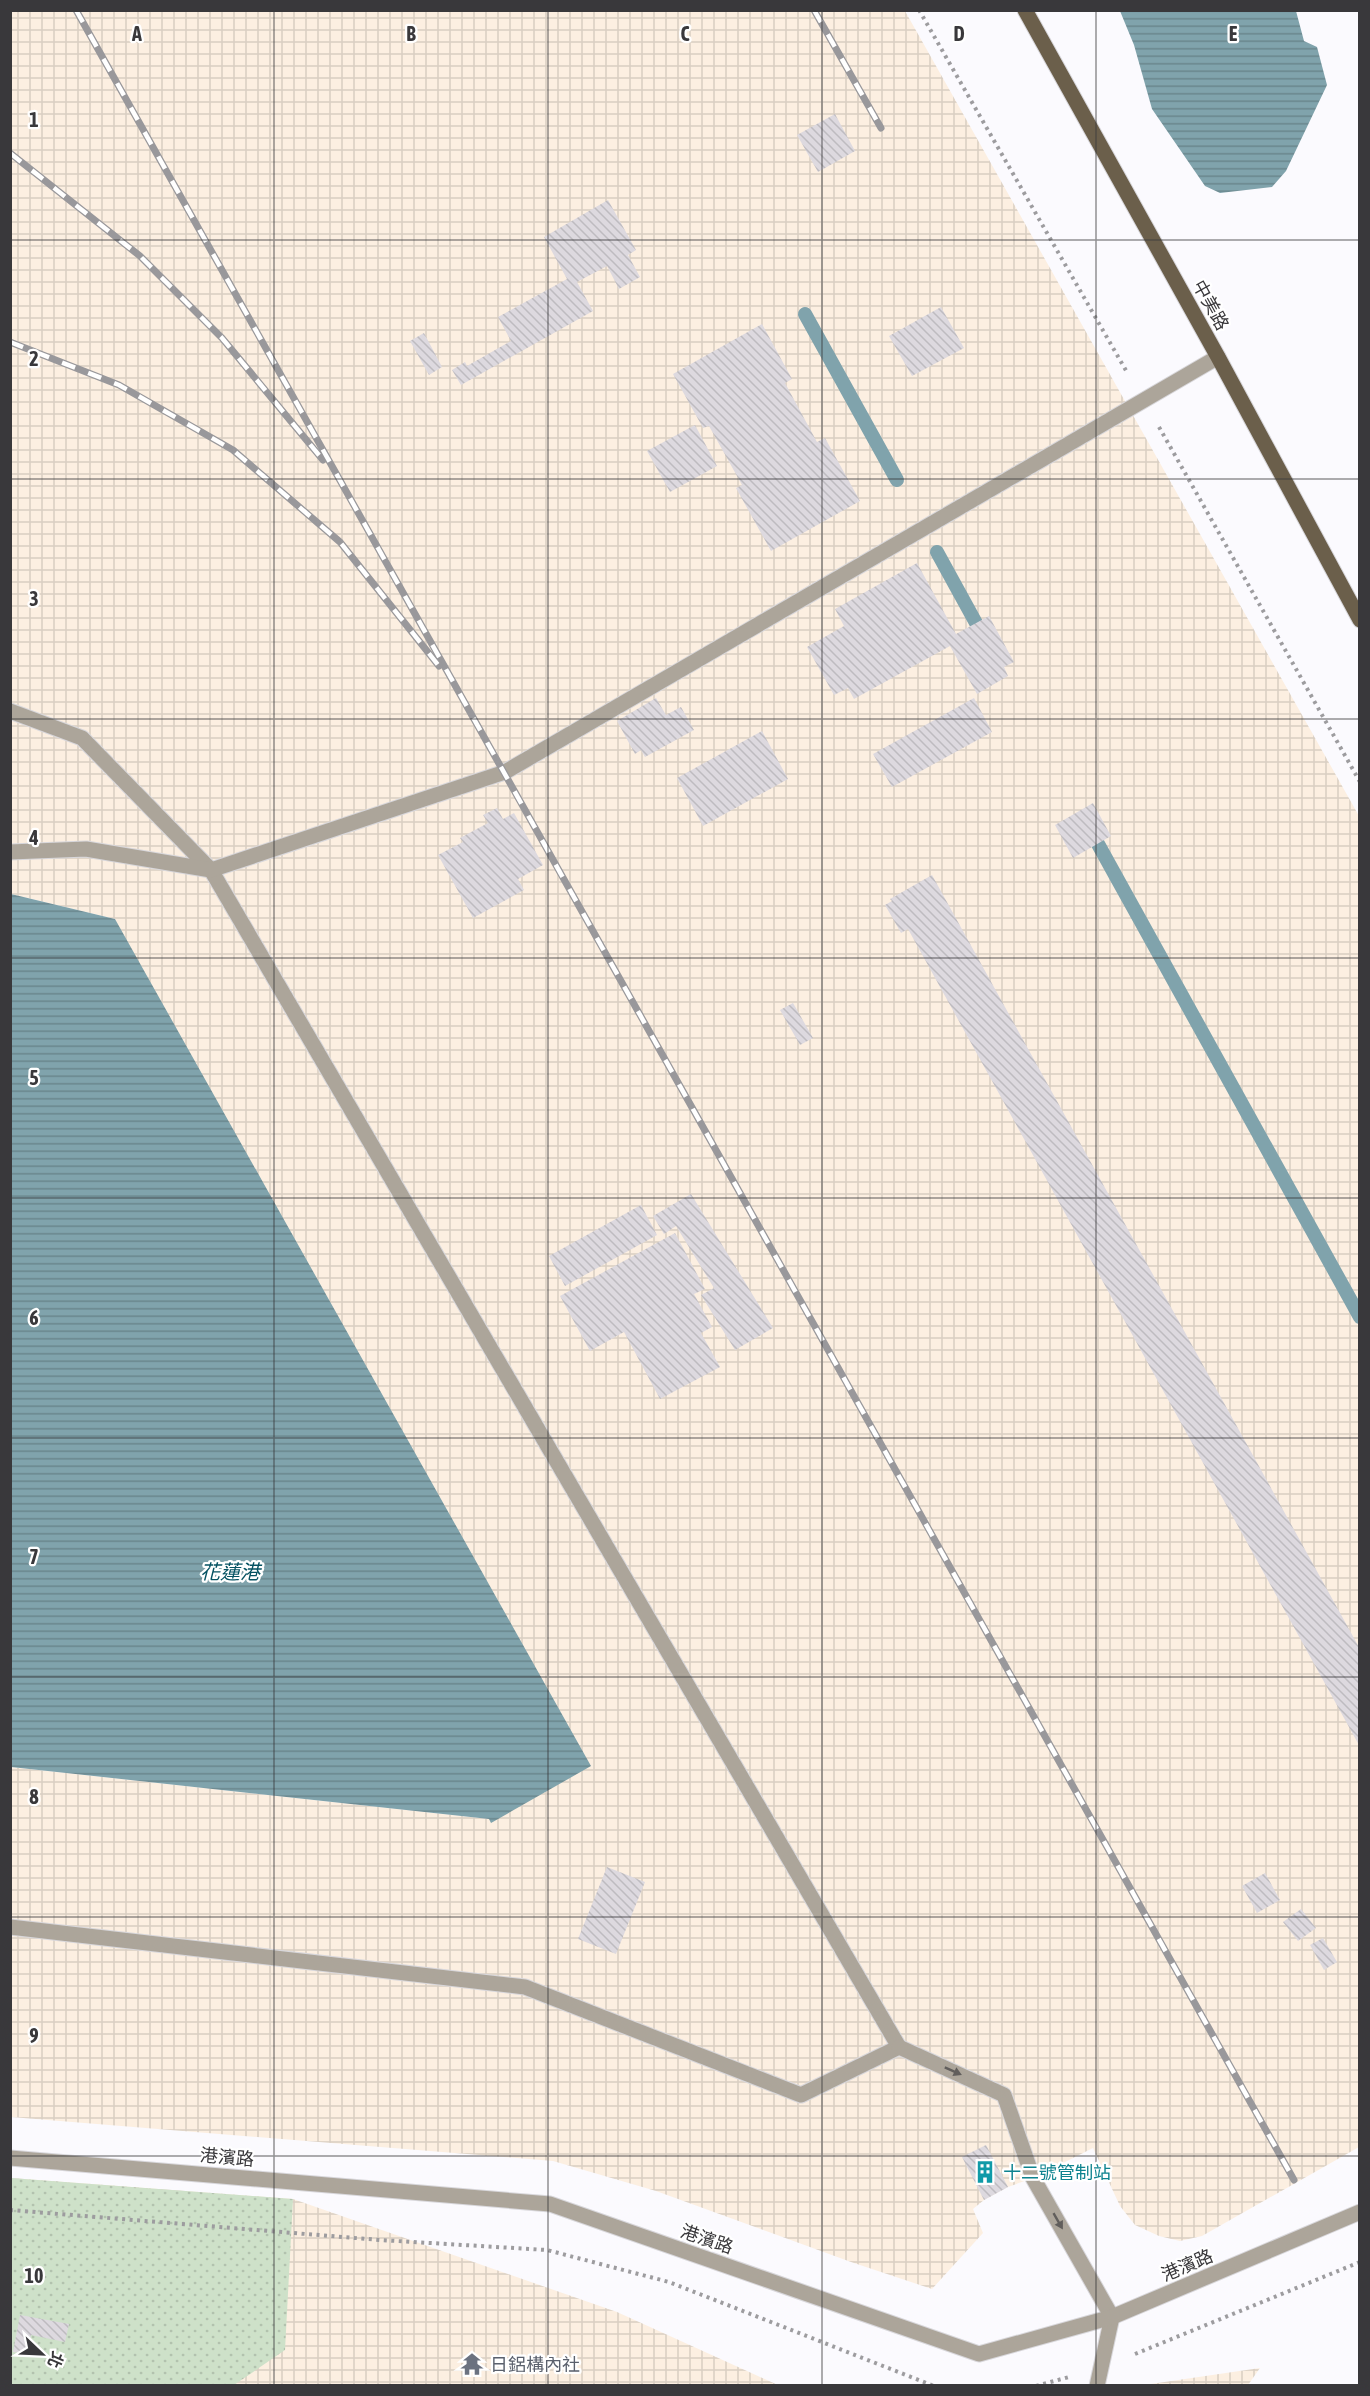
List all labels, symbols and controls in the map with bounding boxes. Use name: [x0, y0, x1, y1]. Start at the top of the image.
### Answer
text: A: [131, 22, 142, 45]
text: B: [406, 22, 416, 45]
text: C: [681, 22, 690, 45]
text: D: [953, 22, 965, 45]
text: E: [1229, 22, 1238, 45]
text: 1: [29, 108, 39, 131]
street label: 中美路: [1189, 276, 1233, 334]
text: 2: [29, 347, 39, 370]
text: 3: [29, 587, 39, 610]
text: 4: [28, 826, 39, 849]
text: 5: [29, 1066, 39, 1089]
text: 6: [29, 1306, 39, 1329]
text: 7: [29, 1545, 39, 1568]
water label: 花蓮港: [200, 1560, 263, 1583]
text: 8: [29, 1785, 39, 1808]
text: 9: [29, 2024, 39, 2047]
one-way arrow: [944, 2067, 961, 2076]
street label: 港濱路: [199, 2144, 255, 2170]
building icon: 十二號管制站: [972, 2159, 998, 2185]
place label: 十二號管制站: [1003, 2162, 1111, 2183]
one-way arrow: [1053, 2213, 1063, 2230]
street label: 港濱路: [678, 2220, 736, 2258]
street label: 港濱路: [1158, 2245, 1216, 2285]
text: 10: [25, 2264, 43, 2287]
north arrow: [12, 2324, 72, 2384]
text: 北: [44, 2349, 67, 2371]
temple icon: 日鋁構內社: [459, 2351, 485, 2377]
place label: 日鋁構內社: [490, 2354, 580, 2375]

